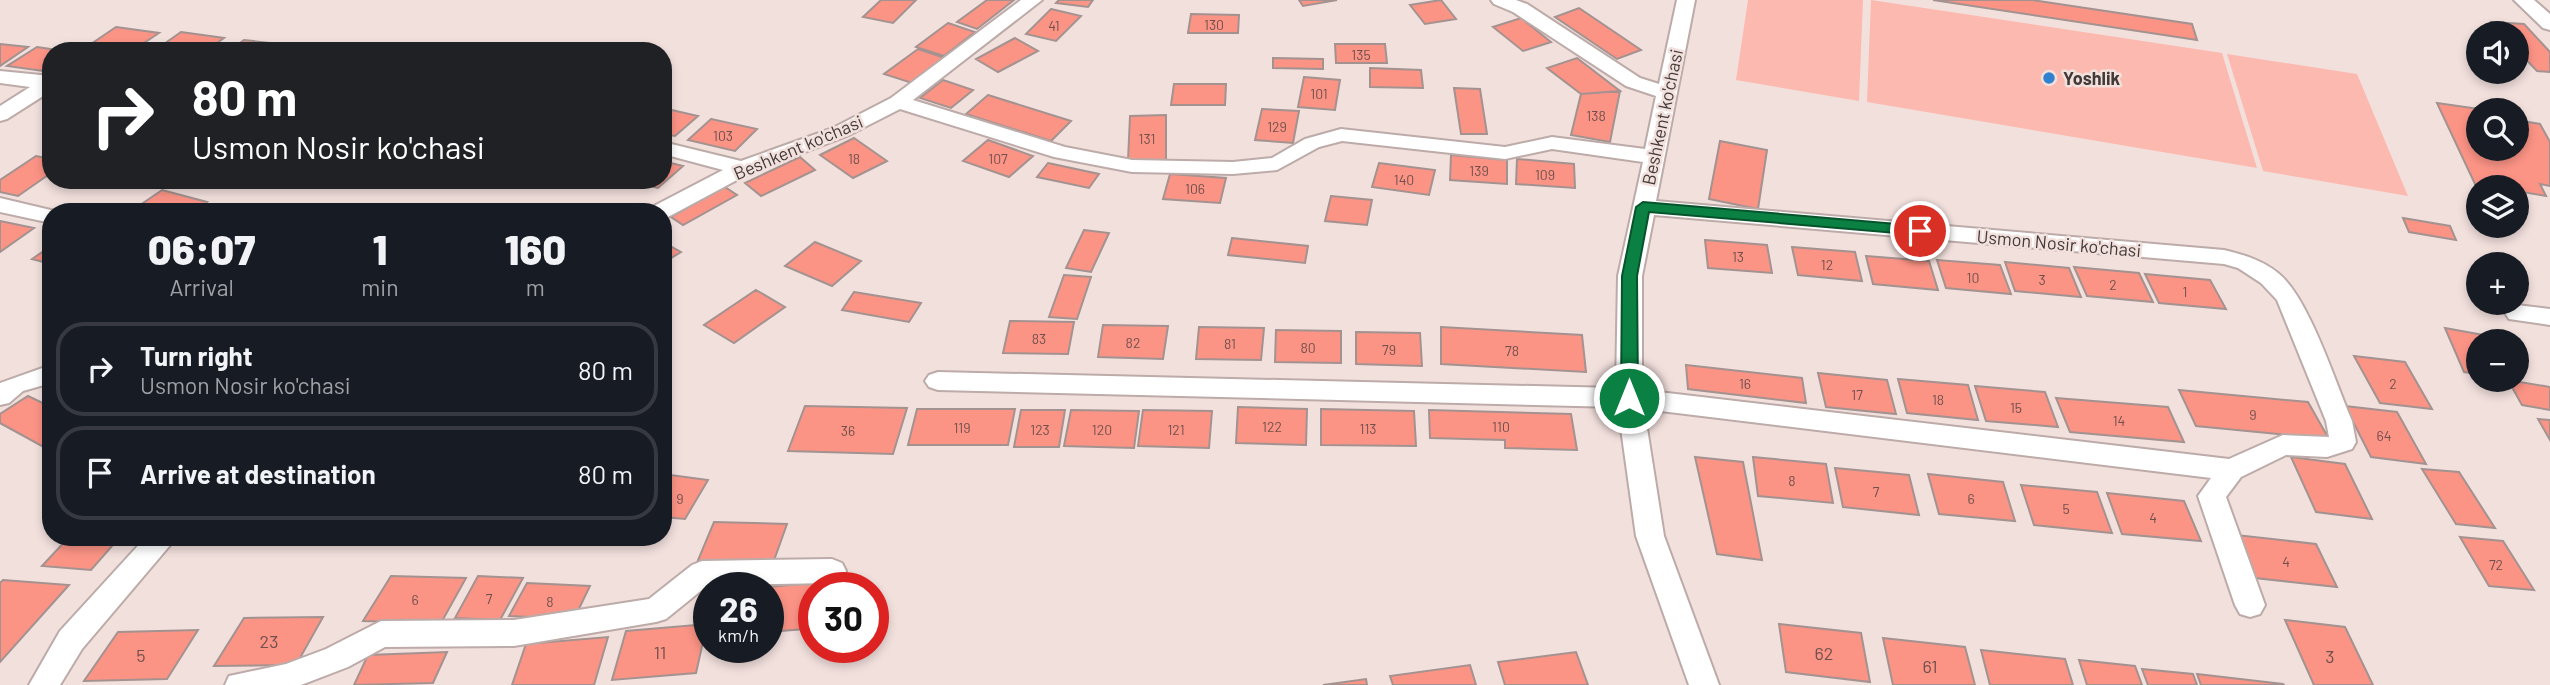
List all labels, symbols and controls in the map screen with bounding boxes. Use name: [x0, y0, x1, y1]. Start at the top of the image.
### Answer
house number: 130: [1204, 16, 1224, 33]
house number: 41: [1048, 17, 1060, 34]
map controls: [2466, 21, 2529, 392]
button: sound: [2466, 21, 2529, 84]
house number: 135: [1351, 46, 1371, 63]
street label: Beshkent ko'chasi: [1637, 47, 1687, 187]
text: 80 m: [192, 67, 297, 126]
place label: Yoshlik: [2063, 67, 2121, 89]
icon: right: [77, 70, 168, 161]
marker: Yoshlik: [2041, 70, 2057, 86]
house number: 101: [1310, 85, 1328, 102]
button: search: [2466, 98, 2529, 161]
house number: 138: [1586, 107, 1606, 124]
street label: Beshkent ko'chasi: [730, 110, 866, 184]
house number: 129: [1267, 118, 1287, 135]
text: Usmon Nosir ko'chasi: [192, 127, 485, 165]
house number: 103: [713, 127, 733, 144]
house number: 131: [1139, 130, 1155, 147]
house number: 18: [848, 150, 860, 167]
house number: 107: [988, 150, 1008, 167]
house number: 139: [1469, 162, 1489, 179]
house number: 109: [1535, 166, 1555, 183]
house number: 140: [1394, 171, 1414, 188]
button: layers: [2466, 175, 2529, 238]
house number: 106: [1185, 180, 1205, 197]
pin: [1890, 201, 1950, 261]
icon: arrive: [1901, 212, 1939, 250]
text: 06:07: [148, 223, 256, 273]
text: 1: [372, 223, 387, 273]
text: 160: [504, 223, 566, 273]
street label: Usmon Nosir ko'chasi: [1976, 225, 2142, 261]
house number: 13: [1732, 248, 1744, 265]
button: +: [2466, 252, 2529, 315]
house number: 12: [1821, 256, 1833, 273]
house number: 10: [1967, 269, 1979, 286]
house number: 3: [2038, 271, 2046, 288]
text: Arrival: [170, 273, 234, 301]
text: min: [361, 273, 399, 301]
text: m: [526, 273, 545, 301]
house number: 2: [2109, 276, 2117, 293]
house number: 1: [2183, 283, 2187, 300]
button: −: [2466, 329, 2529, 392]
house number: 83: [1032, 330, 1046, 347]
house number: 82: [1126, 334, 1140, 351]
house number: 81: [1224, 335, 1236, 352]
house number: 80: [1300, 339, 1316, 356]
text: Turn right: [140, 340, 253, 371]
house number: 79: [1382, 341, 1396, 358]
house number: 78: [1505, 342, 1519, 359]
icon: right: [81, 350, 119, 388]
text: 80 m: [578, 354, 633, 385]
position arrow: [1592, 361, 1666, 435]
text: Usmon Nosir ko'chasi: [140, 371, 351, 399]
house number: 16: [1739, 375, 1751, 392]
house number: 2: [2389, 375, 2397, 392]
house number: 17: [1851, 386, 1863, 403]
house number: 18: [1932, 391, 1944, 408]
house number: 15: [2010, 399, 2022, 416]
house number: 9: [2249, 406, 2257, 423]
house number: 14: [2113, 412, 2125, 429]
house number: 122: [1262, 418, 1282, 435]
house number: 110: [1492, 418, 1510, 435]
house number: 119: [953, 419, 971, 436]
house number: 113: [1359, 420, 1377, 437]
house number: 123: [1030, 421, 1050, 438]
house number: 120: [1092, 421, 1112, 438]
house number: 121: [1167, 421, 1185, 438]
house number: 36: [841, 422, 855, 439]
house number: 64: [2377, 427, 2391, 444]
icon: arrive: [81, 454, 119, 492]
text: Arrive at destination: [140, 458, 376, 489]
text: 80 m: [578, 458, 633, 489]
house number: 8: [1788, 472, 1796, 489]
house number: 7: [1873, 483, 1880, 500]
house number: 9: [676, 490, 684, 507]
house number: 6: [1967, 490, 1975, 507]
house number: 5: [2062, 500, 2070, 517]
house number: 4: [2149, 509, 2157, 526]
house number: 4: [2282, 553, 2290, 570]
house number: 72: [2489, 556, 2503, 573]
speed limit sign: 30: [798, 572, 889, 663]
text: 26: [719, 587, 758, 629]
house number: 7: [486, 590, 493, 607]
house number: 6: [411, 591, 419, 608]
house number: 8: [546, 593, 554, 610]
text: km/h: [718, 624, 759, 646]
house number: 23: [260, 630, 278, 652]
house number: 11: [654, 641, 666, 663]
house number: 62: [1815, 642, 1833, 664]
house number: 5: [136, 644, 146, 666]
house number: 3: [2325, 645, 2335, 667]
house number: 61: [1922, 655, 1938, 677]

